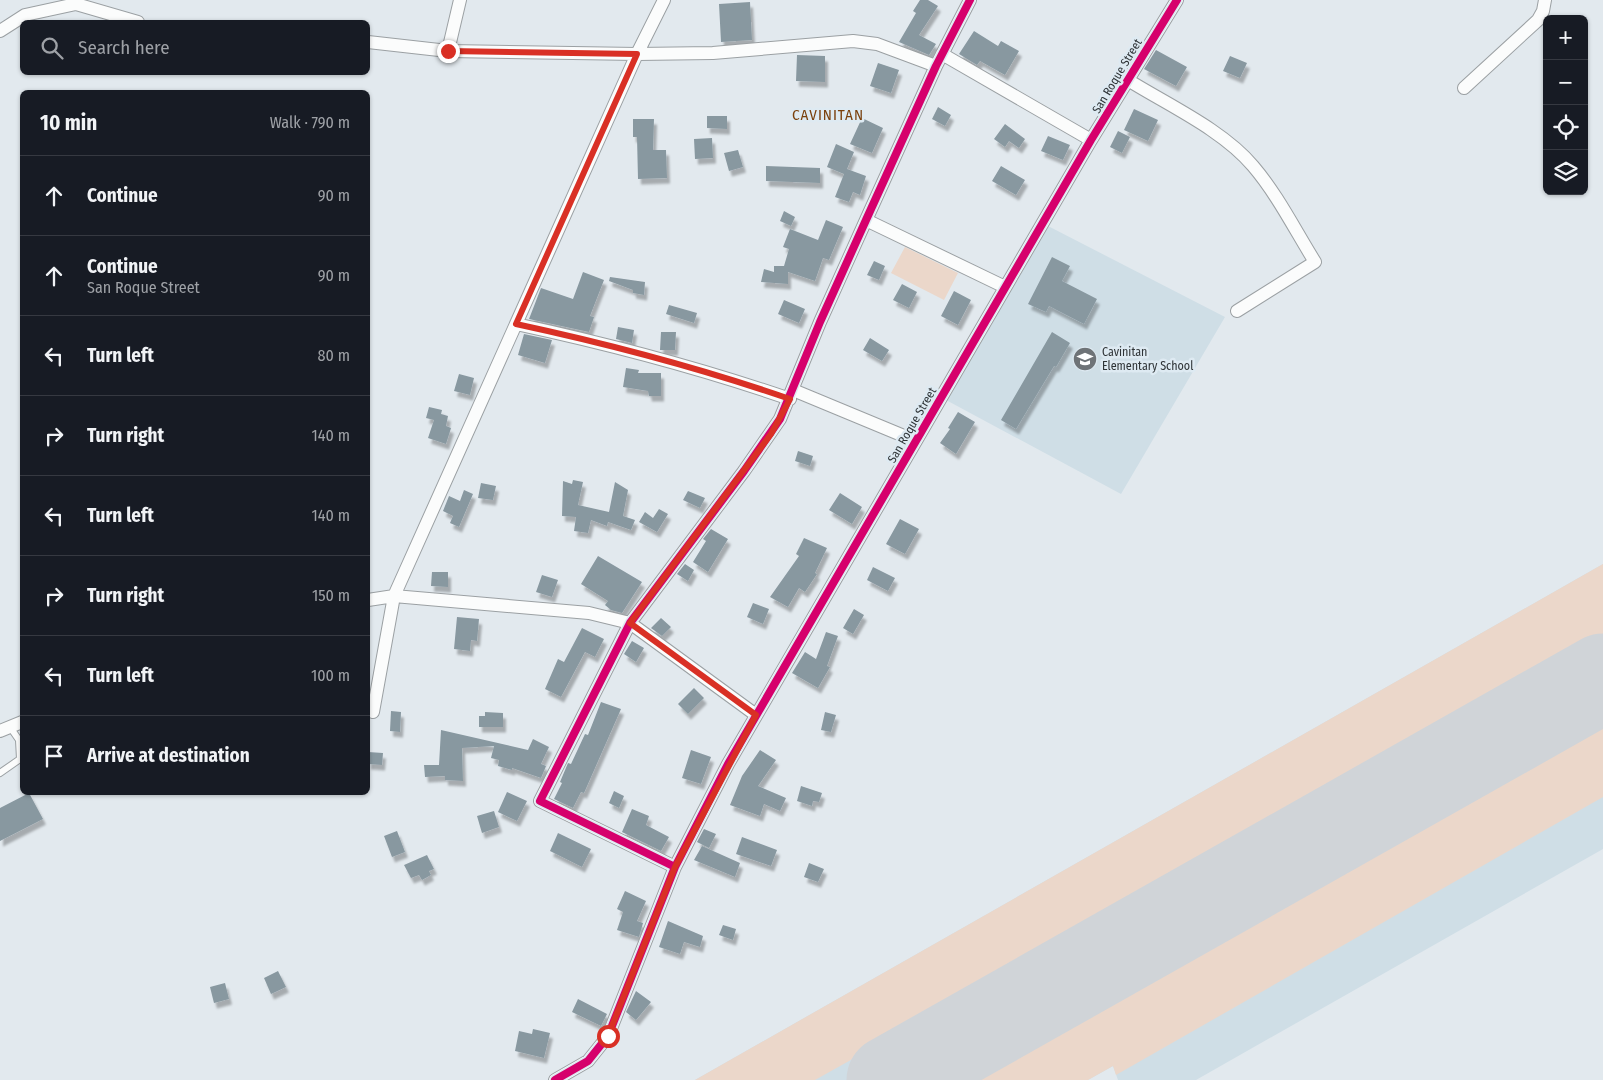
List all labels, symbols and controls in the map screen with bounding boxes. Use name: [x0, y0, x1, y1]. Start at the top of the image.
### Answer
map controls: [1543, 15, 1588, 195]
button: +: [1543, 15, 1588, 60]
search box: [20, 20, 370, 75]
icon: search: [38, 34, 66, 62]
text: Search here: [78, 36, 170, 59]
street label: San Roque Street: [1089, 36, 1145, 116]
route end: [437, 40, 460, 63]
button: −: [1543, 60, 1588, 105]
button: locate: [1543, 105, 1588, 150]
district label: CAVINITAN: [792, 106, 864, 124]
text: 10 min: [40, 110, 97, 136]
text: Walk · 790 m: [270, 113, 350, 132]
button: layers: [1543, 150, 1588, 195]
icon: ahead: [40, 182, 68, 210]
text: Continue: [87, 184, 158, 207]
text: 90 m: [318, 186, 350, 205]
text: Continue: [87, 255, 158, 278]
icon: ahead: [40, 262, 68, 290]
text: 90 m: [318, 266, 350, 285]
text: San Roque Street: [87, 278, 200, 297]
icon: left: [40, 342, 68, 370]
text: Turn left: [87, 344, 154, 367]
place label: Cavinitan Elementary School: [1102, 345, 1193, 373]
text: 80 m: [318, 346, 350, 365]
school or university icon: Cavinitan Elementary School: [1072, 346, 1098, 372]
street label: San Roque Street: [885, 385, 939, 465]
icon: right: [40, 422, 68, 450]
text: Turn right: [87, 424, 164, 447]
text: 140 m: [312, 426, 350, 445]
icon: left: [40, 502, 68, 530]
text: Turn left: [87, 504, 154, 527]
text: 140 m: [312, 506, 350, 525]
icon: right: [40, 582, 68, 610]
text: Turn right: [87, 584, 164, 607]
text: 150 m: [312, 586, 350, 605]
icon: left: [40, 662, 68, 690]
text: Turn left: [87, 664, 154, 687]
text: 100 m: [311, 666, 350, 685]
icon: arrive: [40, 742, 68, 770]
text: Arrive at destination: [87, 744, 250, 767]
route start: [597, 1025, 620, 1048]

